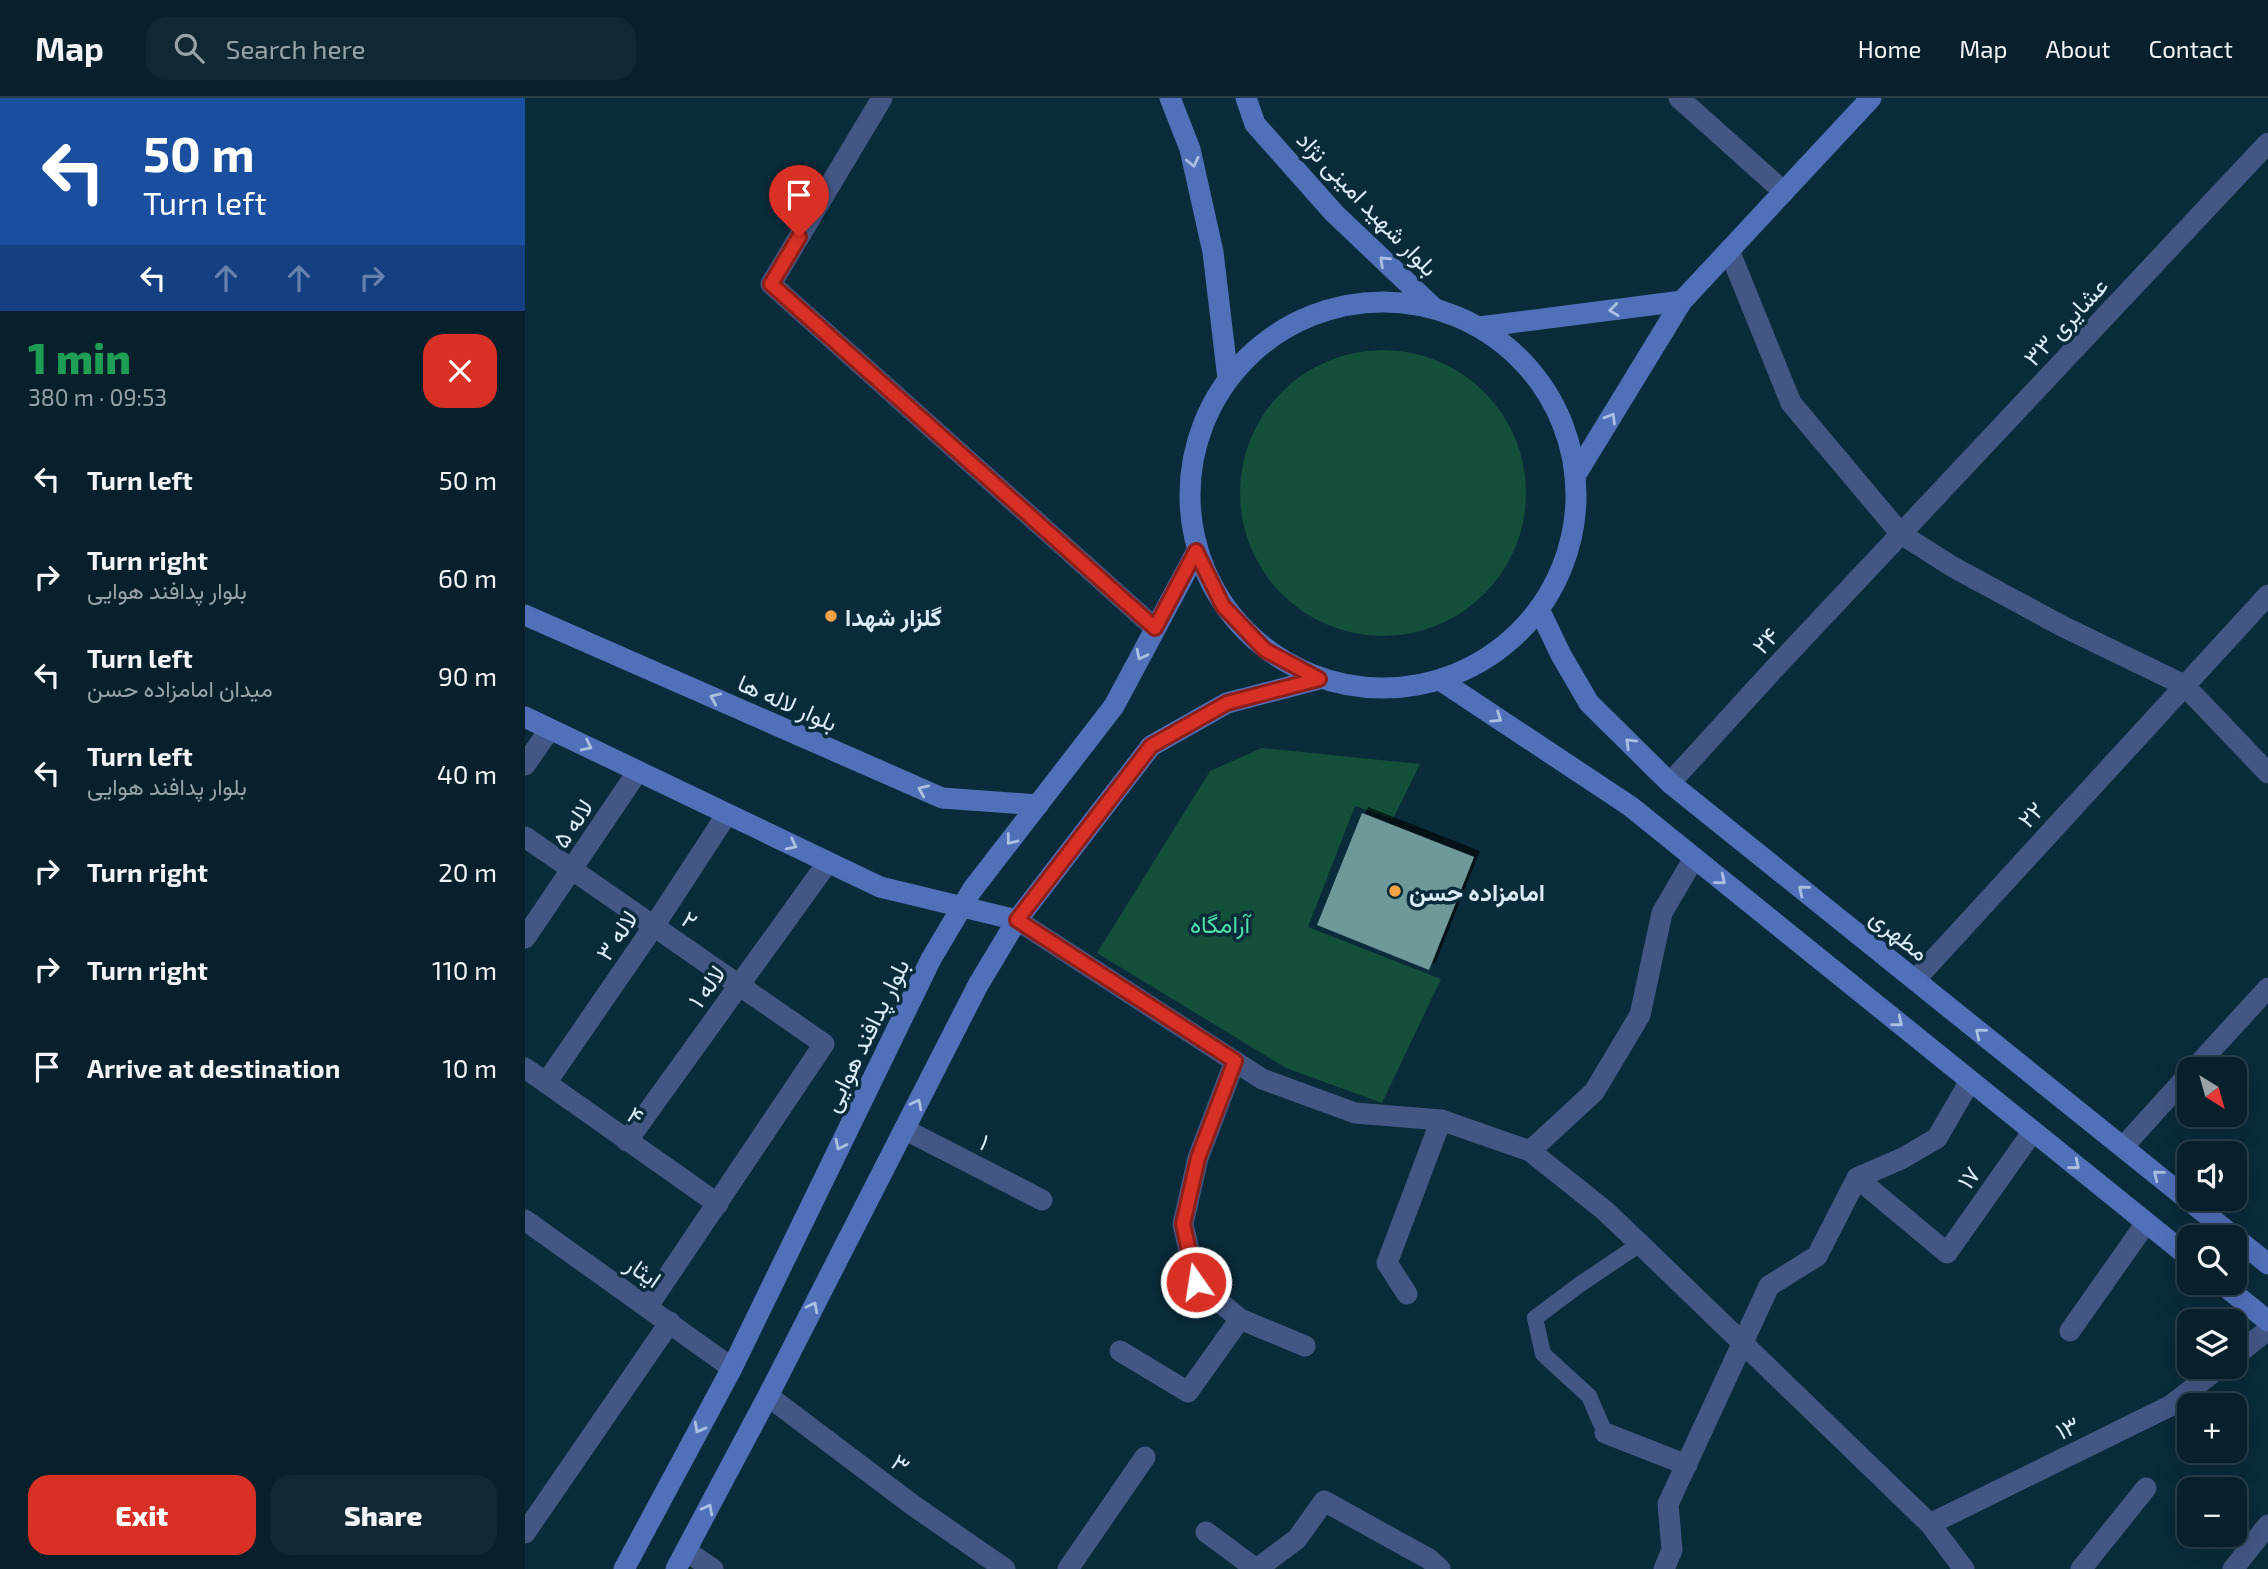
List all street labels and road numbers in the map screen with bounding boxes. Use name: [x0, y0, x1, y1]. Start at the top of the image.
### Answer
street label: بلوار شهید امینی نژاد: [1290, 124, 1445, 283]
street label: عشایری ۳۳: [2017, 271, 2115, 373]
street label: ۲۴: [1745, 621, 1785, 659]
street label: بلوار لاله ها: [733, 667, 842, 739]
street label: لاله ۵: [545, 793, 599, 853]
street label: ۲۲: [2011, 795, 2049, 833]
street label: مطهری: [1864, 902, 1935, 968]
street label: لاله ۳: [589, 904, 643, 966]
street label: ۲: [677, 904, 703, 934]
street label: بلوار پدافند هوایی: [815, 954, 917, 1118]
street label: لاله ۱: [681, 959, 731, 1013]
street label: ۴: [622, 1099, 650, 1131]
street label: ۱: [975, 1127, 995, 1155]
street label: ۱۷: [1950, 1160, 1986, 1194]
street label: ایثار: [619, 1248, 667, 1295]
street label: ۱۳: [2050, 1409, 2084, 1445]
street label: ۳: [886, 1447, 916, 1479]

